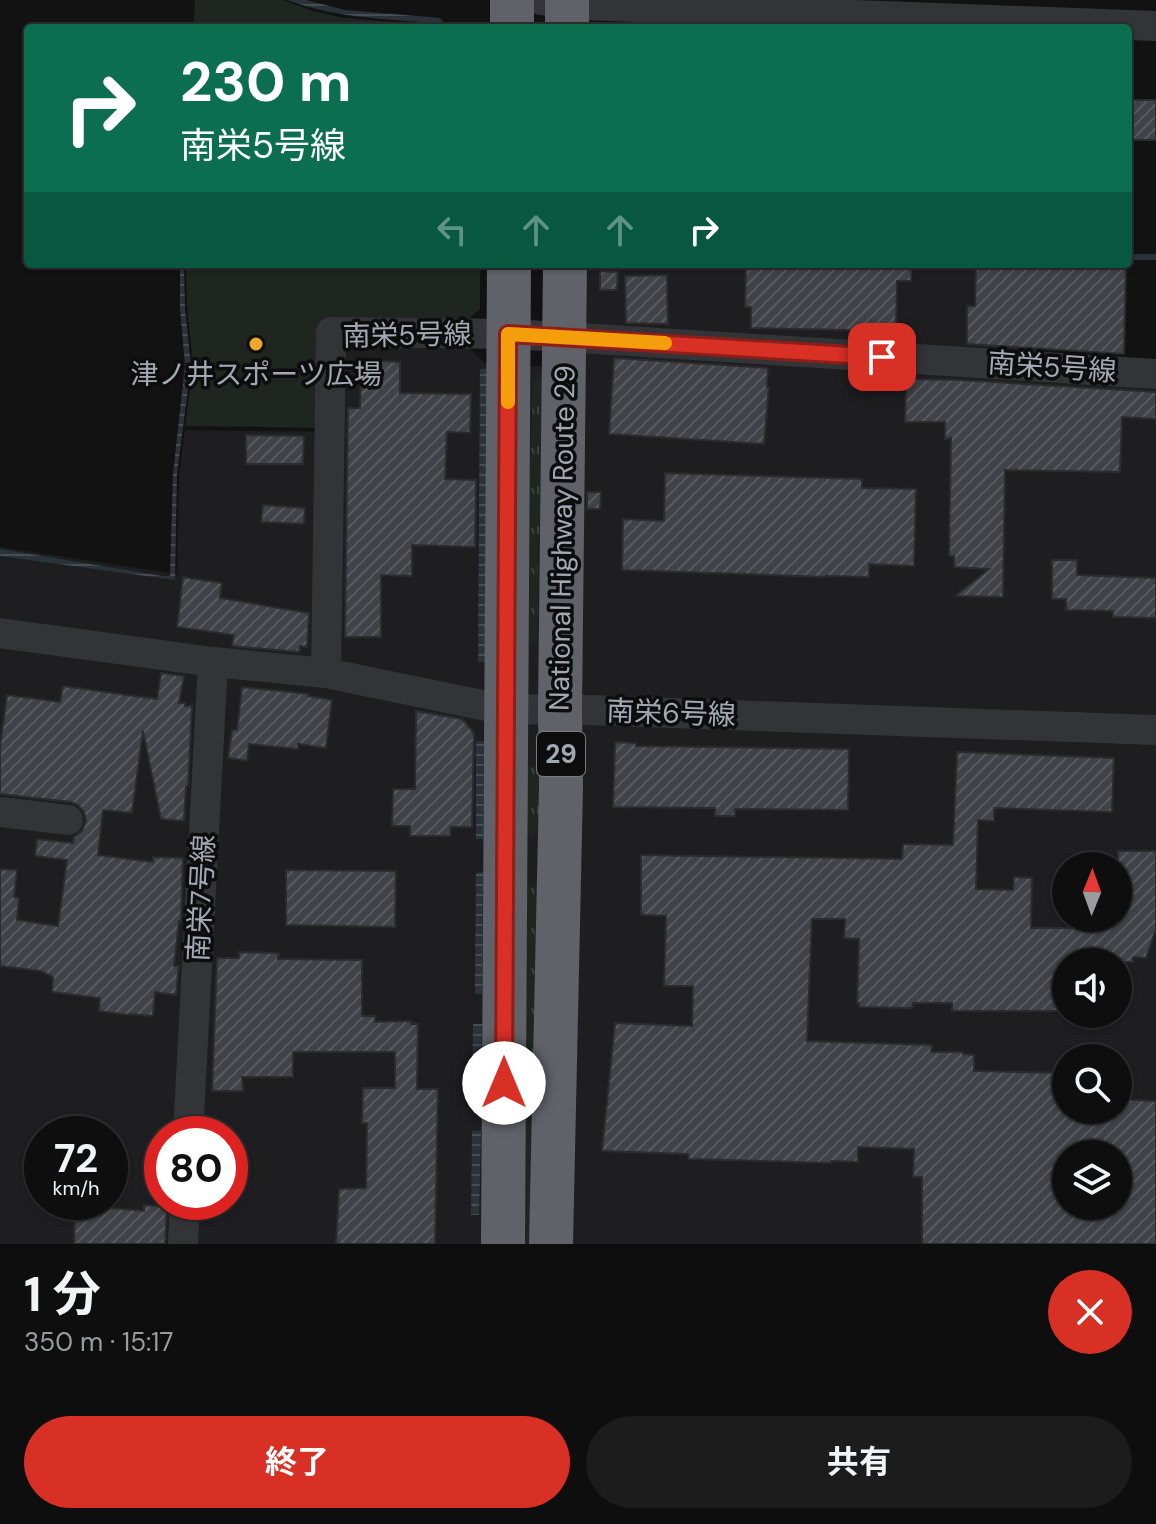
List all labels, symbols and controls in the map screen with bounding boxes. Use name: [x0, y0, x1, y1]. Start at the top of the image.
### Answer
text: 230 m: [180, 45, 351, 118]
icon: right: [48, 56, 152, 160]
text: 南栄5号線: [180, 122, 346, 169]
icon: left: [430, 208, 474, 252]
icon: ahead: [514, 208, 558, 252]
icon: ahead: [598, 208, 642, 252]
icon: right: [682, 208, 726, 252]
street label: 南栄5号線: [342, 315, 472, 355]
pin: [848, 323, 916, 391]
marker: 津ノ井スポーツ広場: [247, 335, 265, 353]
icon: arrive: [860, 335, 904, 379]
street label: 南栄5号線: [986, 344, 1118, 390]
place label: 津ノ井スポーツ広場: [130, 356, 382, 393]
street label: National Highway Route 29: [540, 365, 584, 711]
street label: 南栄6号線: [606, 692, 736, 734]
road number: 29: [537, 732, 585, 776]
street label: 南栄7号線: [179, 834, 223, 962]
north arrow: [1052, 852, 1132, 932]
map controls: [1052, 852, 1132, 1220]
button: sound: [1052, 948, 1132, 1028]
position arrow: [462, 1041, 546, 1125]
button: search: [1052, 1044, 1132, 1124]
speed limit sign: 80: [144, 1116, 248, 1220]
text: 72: [54, 1132, 98, 1184]
button: layers: [1052, 1140, 1132, 1220]
text: km/h: [52, 1175, 100, 1201]
text: 1 分: [24, 1263, 101, 1326]
button: close: [1048, 1270, 1132, 1354]
text: 350 m · 15:17: [24, 1325, 173, 1359]
button: 終了: [24, 1416, 570, 1508]
button: 共有: [586, 1416, 1132, 1508]

